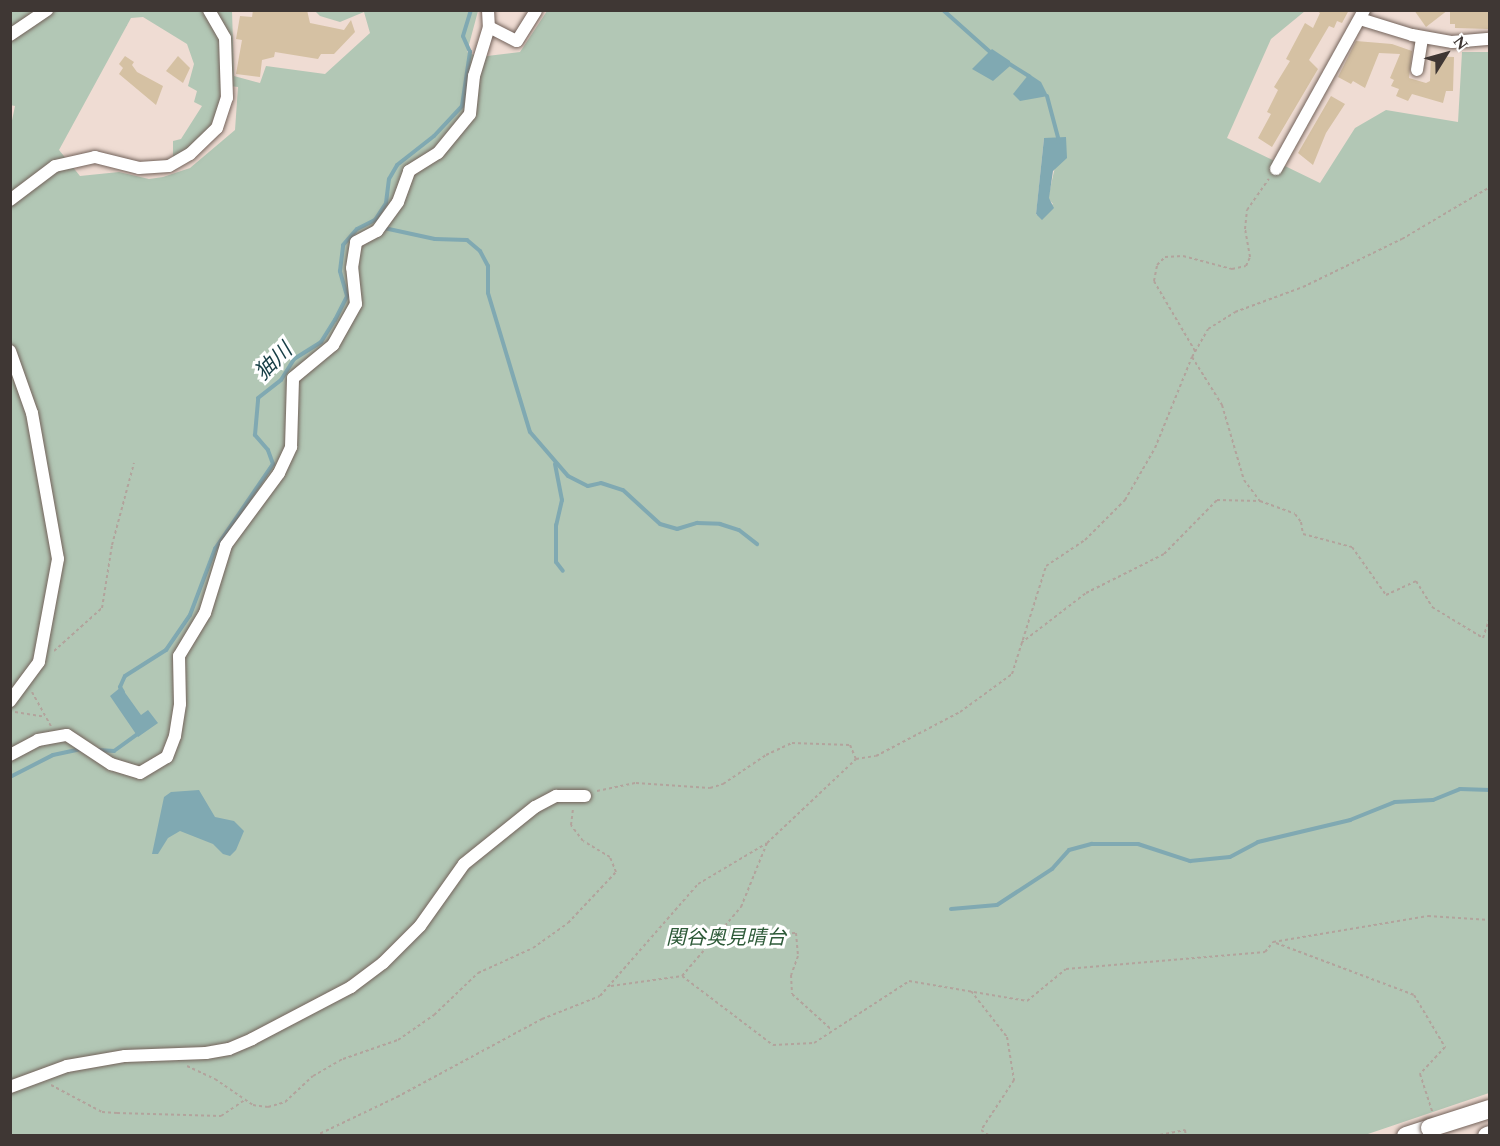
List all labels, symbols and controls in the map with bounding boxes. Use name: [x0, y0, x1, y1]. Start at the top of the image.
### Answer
north arrow: [1416, 24, 1476, 84]
text: N: [1447, 31, 1474, 56]
water label: 㹨川: [250, 338, 298, 386]
park label: 関谷奥見晴台: [666, 926, 786, 950]

